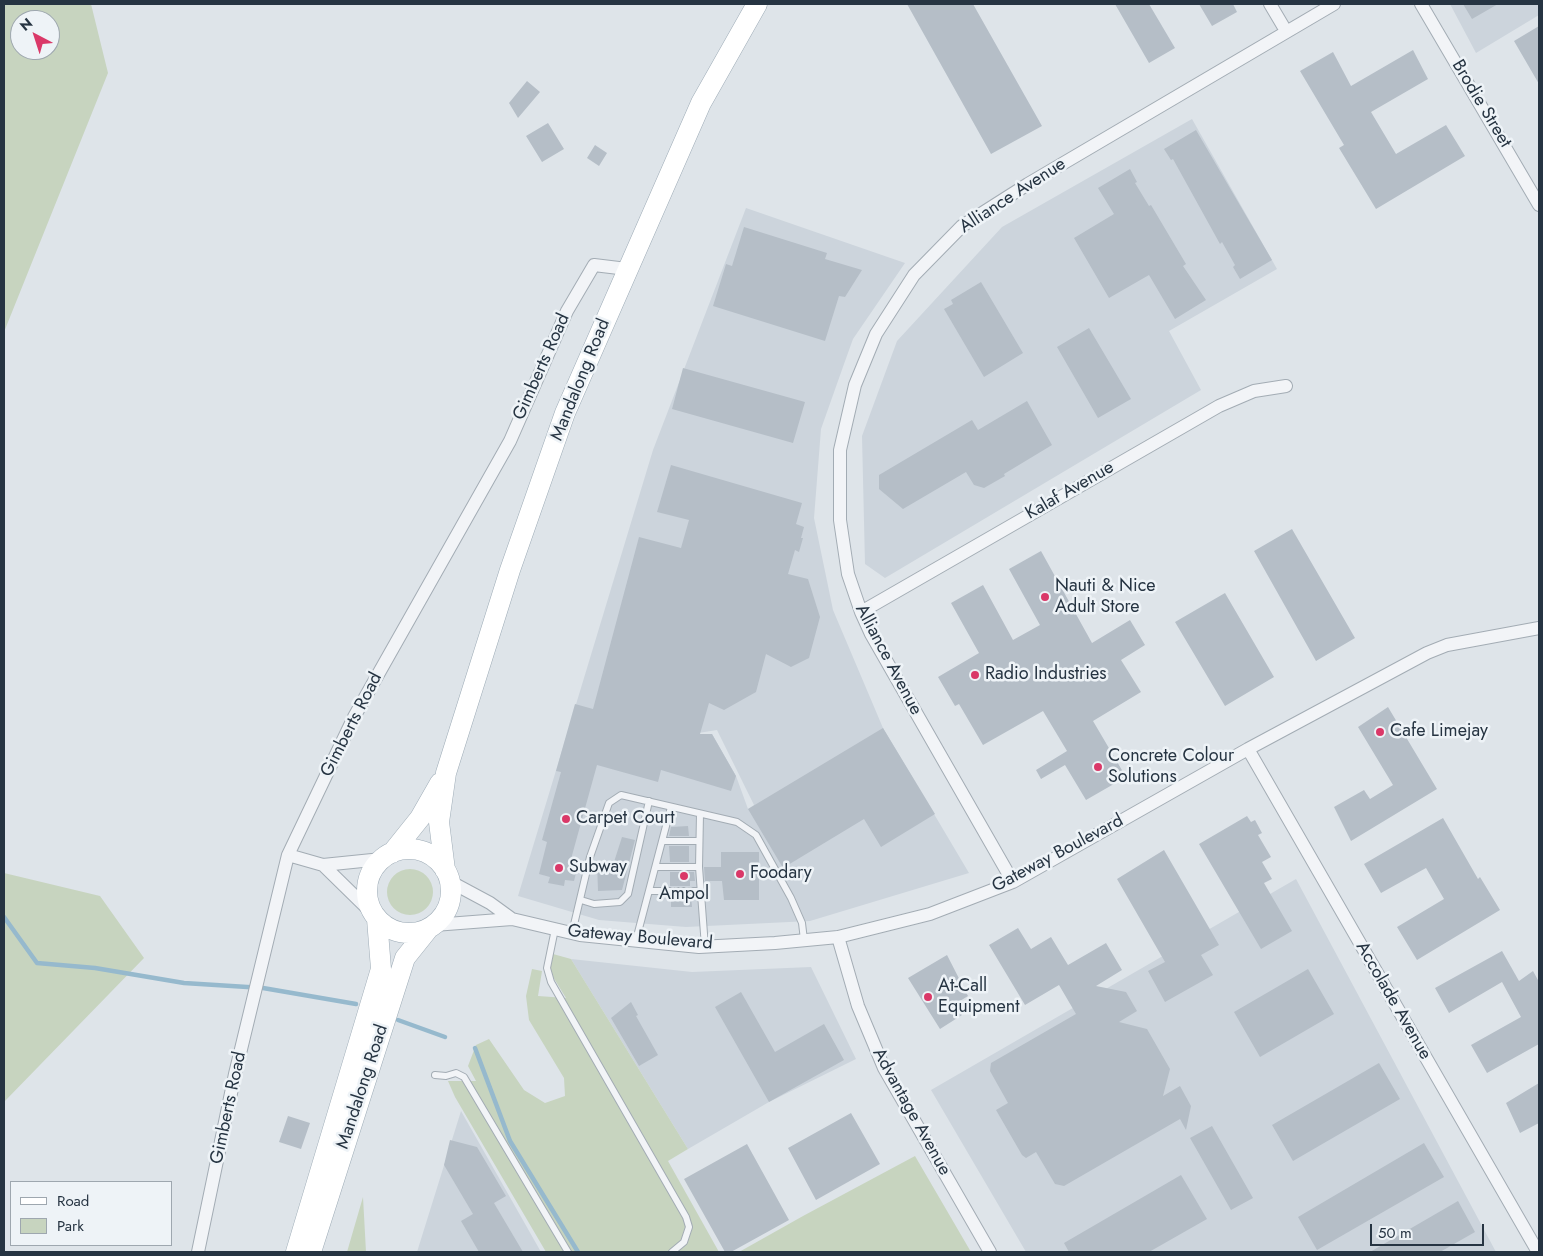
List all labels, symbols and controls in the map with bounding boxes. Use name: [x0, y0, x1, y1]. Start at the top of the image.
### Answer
north arrow: [10, 10, 60, 60]
text: N: [15, 13, 37, 36]
street label: Brodie Street: [1446, 56, 1516, 152]
street label: Alliance Avenue: [956, 154, 1070, 238]
street label: Gimberts Road: [509, 310, 575, 424]
street label: Mandalong Road: [547, 316, 615, 444]
street label: Kalaf Avenue: [1022, 457, 1118, 525]
place label: Nauti & Nice Adult Store: [1055, 576, 1156, 618]
marker: Nauti & Nice Adult Store: [1039, 591, 1051, 603]
street label: Alliance Avenue: [850, 601, 926, 719]
place label: Radio Industries: [985, 664, 1106, 686]
street label: Gimberts Road: [316, 669, 388, 781]
marker: Radio Industries: [969, 669, 981, 681]
place label: Cafe Limejay: [1390, 721, 1488, 743]
marker: Cafe Limejay: [1374, 726, 1386, 738]
place label: Concrete Colour Solutions: [1108, 746, 1234, 789]
marker: Concrete Colour Solutions: [1092, 761, 1104, 773]
place label: Carpet Court: [576, 808, 675, 830]
street label: Gateway Boulevard: [989, 810, 1127, 898]
marker: Carpet Court: [560, 813, 572, 825]
place label: Subway: [569, 857, 627, 879]
marker: Subway: [553, 862, 565, 874]
place label: Foodary: [750, 863, 812, 885]
marker: Foodary: [734, 868, 746, 880]
marker: Ampol: [678, 870, 690, 882]
place label: Ampol: [659, 884, 709, 906]
street label: Gateway Boulevard: [567, 921, 713, 955]
street label: Accolade Avenue: [1350, 938, 1436, 1064]
place label: At-Call Equipment: [938, 976, 1020, 1019]
marker: At-Call Equipment: [922, 991, 934, 1003]
street label: Mandalong Road: [333, 1022, 393, 1152]
street label: Advantage Avenue: [867, 1045, 955, 1179]
street label: Gimberts Road: [207, 1050, 251, 1166]
legend: [10, 1181, 172, 1246]
text: Road: [57, 1190, 89, 1212]
scale bar: [1373, 1214, 1487, 1246]
text: Park: [57, 1215, 84, 1237]
text: 50 m: [1378, 1222, 1412, 1244]

